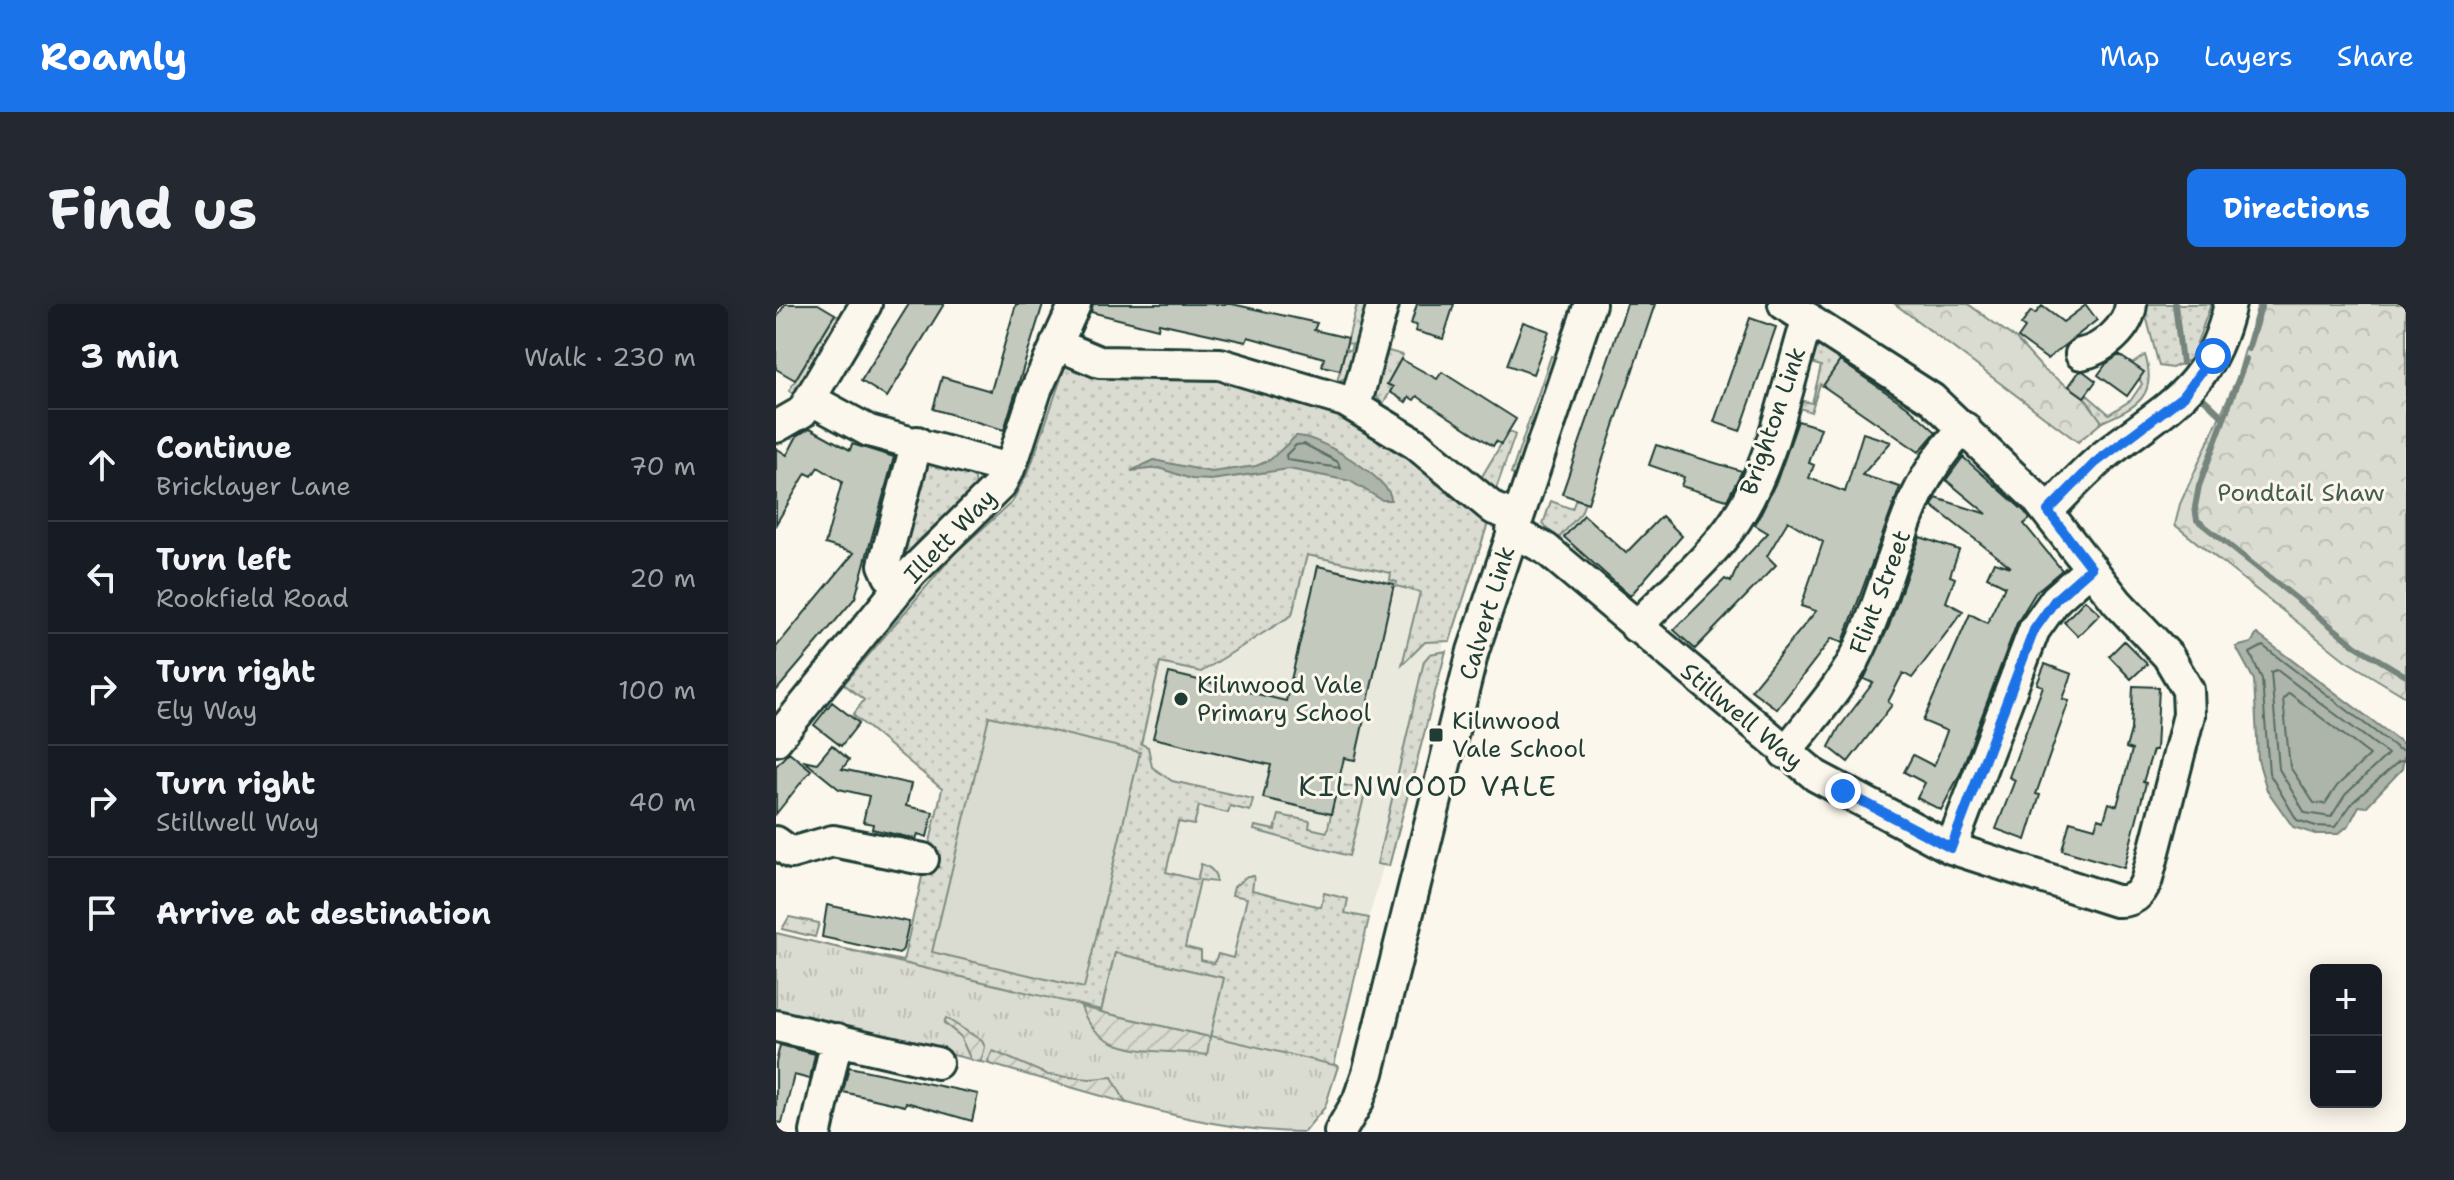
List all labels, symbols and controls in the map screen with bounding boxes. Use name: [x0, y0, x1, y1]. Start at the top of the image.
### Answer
text: Roamly: [40, 31, 187, 82]
text: Map: [2100, 37, 2160, 75]
text: Layers: [2204, 37, 2293, 75]
text: Share: [2337, 37, 2414, 75]
button: Directions: [2187, 169, 2406, 247]
text: Find us: [48, 171, 257, 246]
text: 3 min: [80, 333, 179, 379]
route start: [2195, 338, 2231, 374]
text: Walk · 230 m: [524, 339, 696, 374]
street label: Brighton Link: [1733, 343, 1813, 499]
text: Continue: [156, 427, 292, 468]
icon: ahead: [80, 443, 124, 487]
text: 70 m: [629, 448, 696, 483]
text: Bricklayer Lane: [156, 468, 351, 503]
park label: Pondtail Shaw: [2217, 477, 2385, 509]
street label: Illett Way: [897, 482, 1003, 590]
street label: Flint Street: [1842, 525, 1918, 659]
text: Turn left: [156, 539, 291, 580]
street label: Calvert Link: [1451, 542, 1523, 684]
icon: left: [80, 555, 124, 599]
text: 20 m: [629, 560, 696, 595]
text: Rookfield Road: [156, 580, 349, 615]
text: Turn right: [156, 651, 315, 692]
street label: Stillwell Way: [1674, 655, 1810, 777]
icon: right: [80, 667, 124, 711]
place label: Kilnwood Vale Primary School: [1197, 669, 1372, 729]
text: 100 m: [618, 672, 696, 707]
marker: Kilnwood Vale Primary School: [1172, 690, 1190, 708]
text: Ely Way: [156, 692, 258, 727]
place label: Kilnwood Vale School: [1452, 705, 1586, 765]
marker: Kilnwood Vale School: [1427, 726, 1445, 744]
text: Turn right: [156, 763, 315, 804]
district label: KILNWOOD VALE: [1298, 767, 1558, 805]
route end: [1825, 773, 1861, 809]
icon: right: [80, 779, 124, 823]
text: 40 m: [629, 784, 696, 819]
text: Stillwell Way: [156, 804, 319, 839]
icon: arrive: [80, 891, 124, 935]
text: Arrive at destination: [156, 893, 491, 934]
map controls: [2310, 964, 2382, 1108]
button: +: [2310, 964, 2382, 1036]
button: −: [2310, 1036, 2382, 1108]

